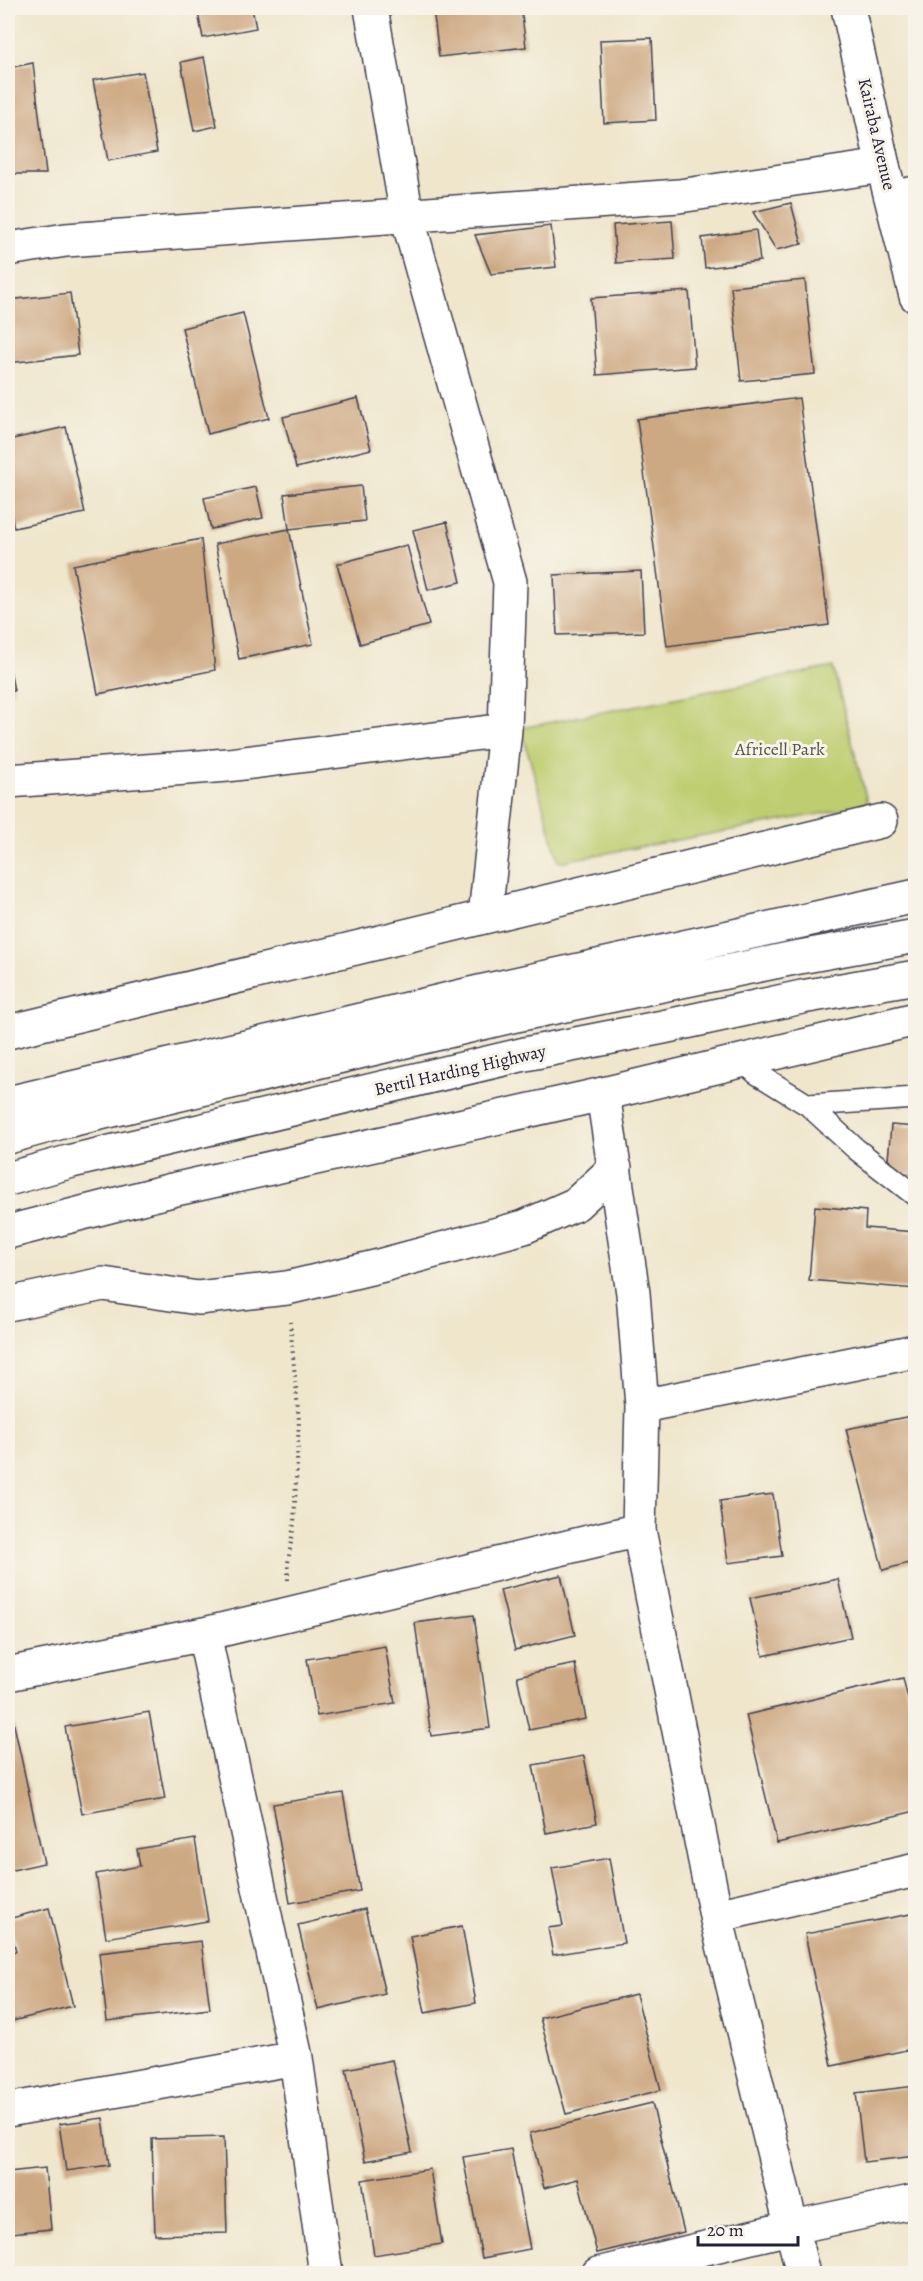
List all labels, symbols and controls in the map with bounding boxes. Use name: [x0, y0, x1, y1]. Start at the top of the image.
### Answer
street label: Kairaba Avenue: [852, 76, 902, 192]
park label: Africell Park: [734, 737, 825, 761]
street label: Bertil Harding Highway: [372, 1038, 549, 1101]
scale bar: [698, 2209, 798, 2247]
text: 20 m: [707, 2218, 744, 2242]

